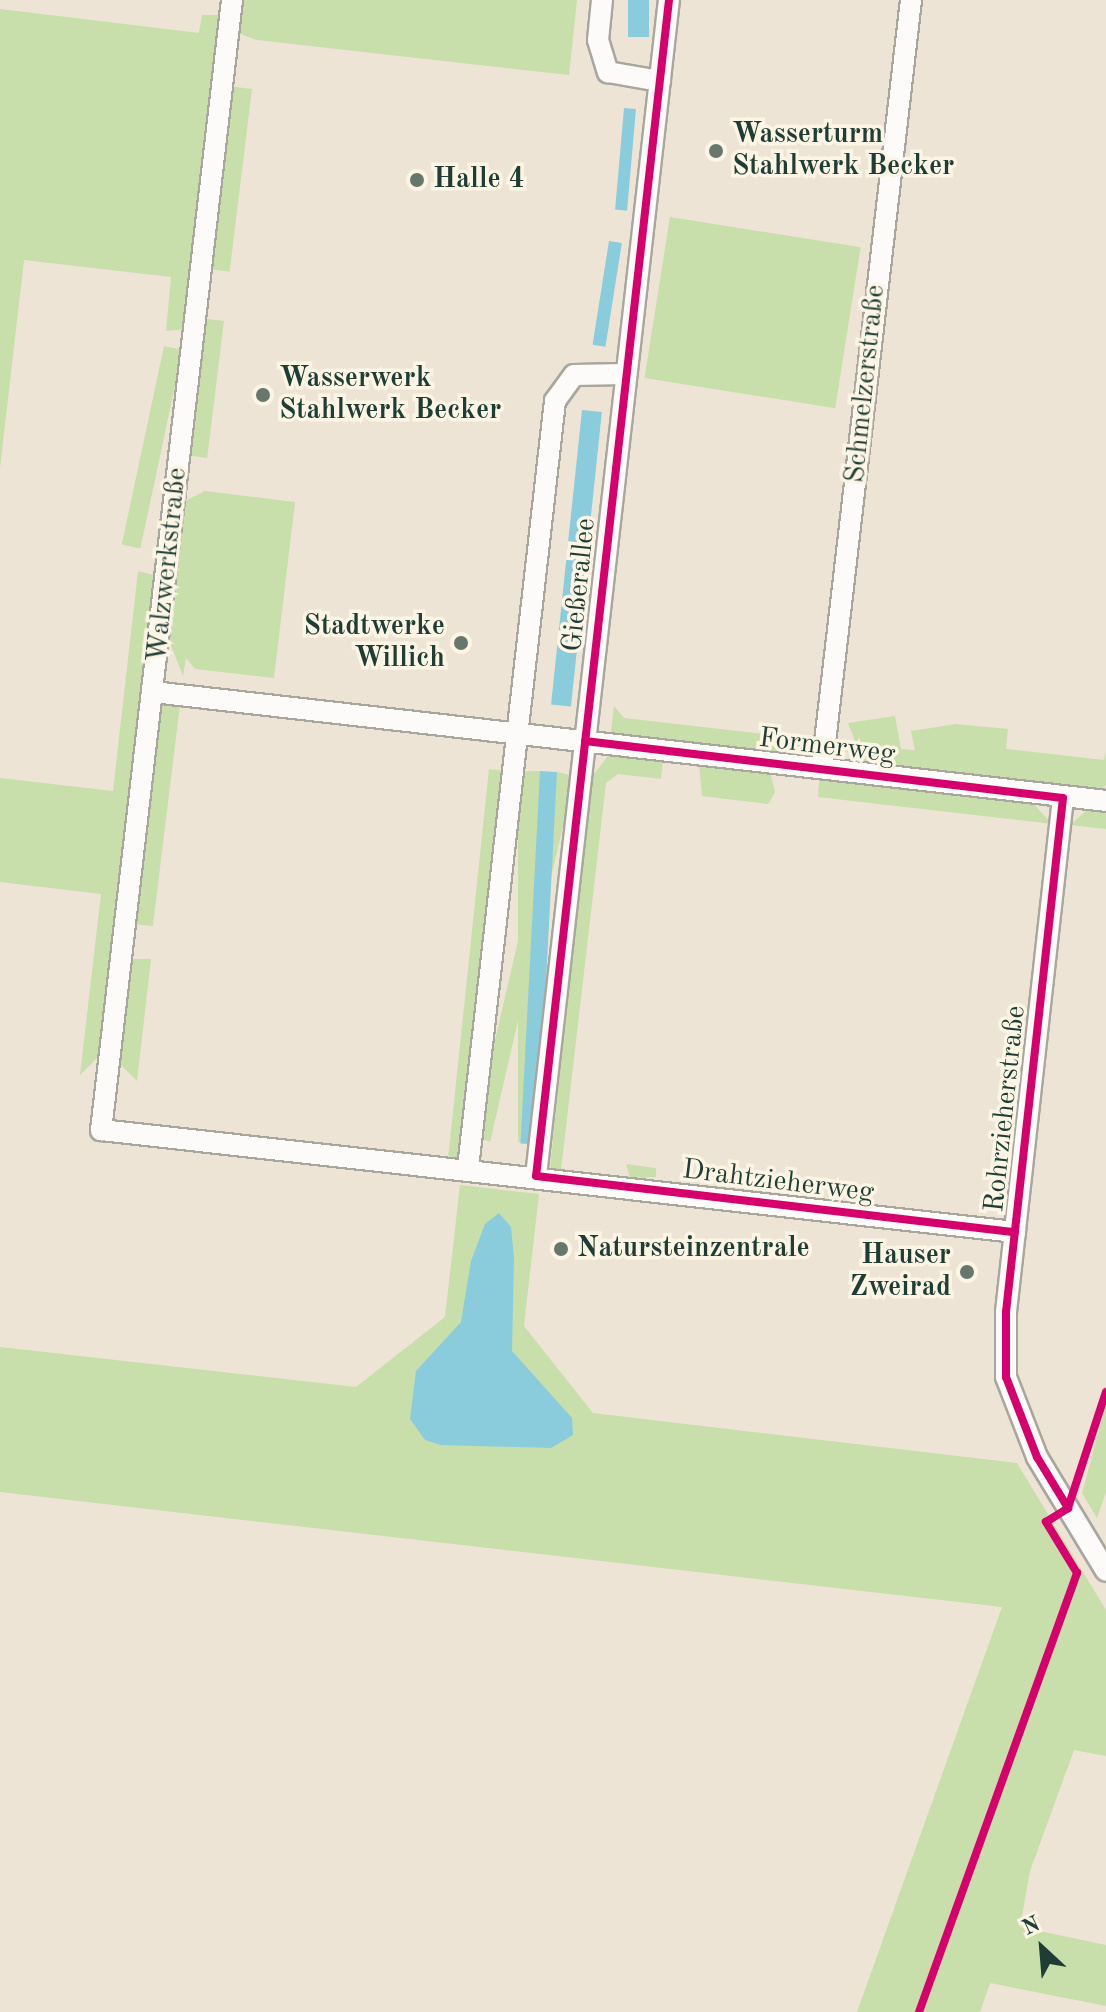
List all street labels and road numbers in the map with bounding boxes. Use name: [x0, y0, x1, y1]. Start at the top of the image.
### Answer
street label: Schmelzerstraße: [839, 283, 893, 485]
street label: Walzwerkstraße: [141, 466, 195, 664]
street label: Gießerallee: [556, 516, 604, 654]
street label: Formerweg: [757, 722, 897, 772]
street label: Rohrzieherstraße: [978, 1004, 1034, 1214]
street label: Drahtzieherweg: [680, 1154, 876, 1210]

